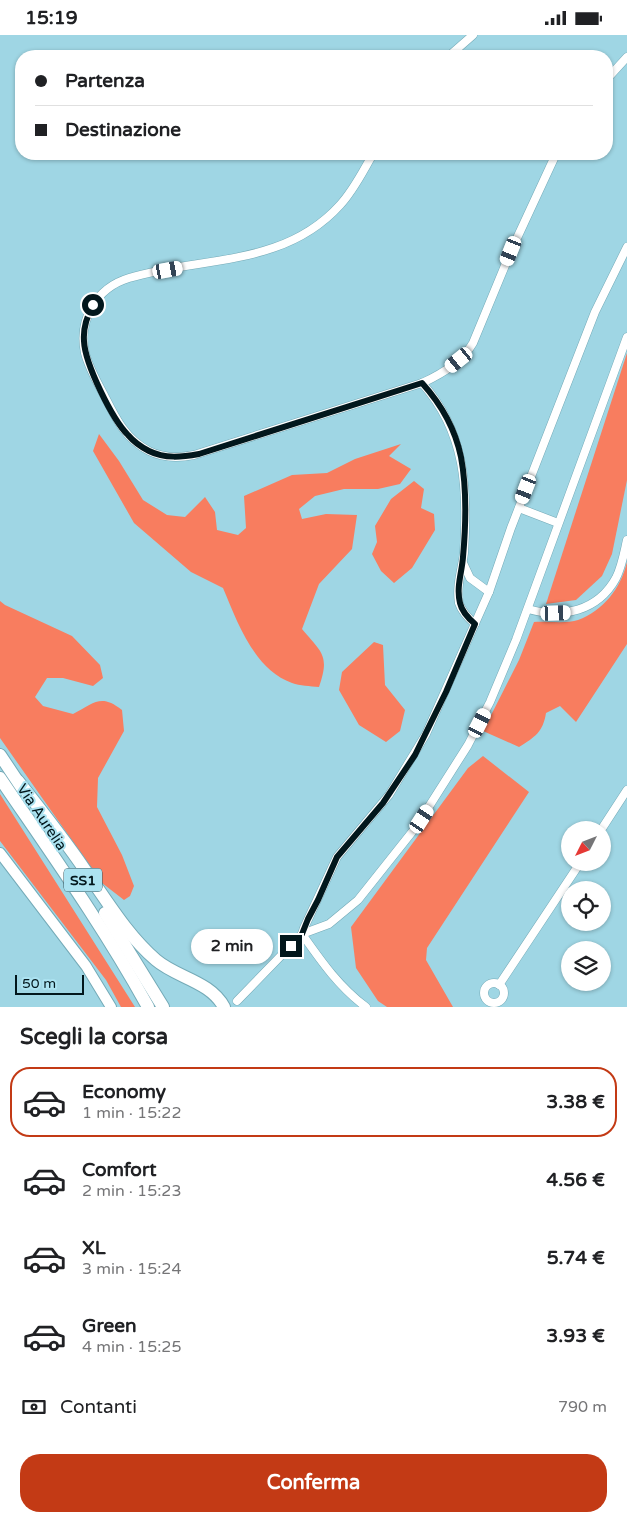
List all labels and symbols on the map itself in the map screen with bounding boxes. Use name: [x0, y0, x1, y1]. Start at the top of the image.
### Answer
car: [498, 234, 523, 268]
car: [151, 260, 184, 280]
route start: [82, 294, 104, 316]
car: [442, 345, 475, 375]
car: [513, 472, 538, 506]
car: [540, 605, 571, 621]
car: [466, 706, 493, 740]
street label: Via Aurelia: [13, 780, 71, 854]
car: [407, 802, 436, 836]
north arrow: [561, 821, 611, 871]
road number: SS1: [64, 869, 102, 891]
callout: 2 min: [191, 929, 274, 963]
route end: [280, 935, 302, 957]
scale bar: [15, 972, 84, 995]

